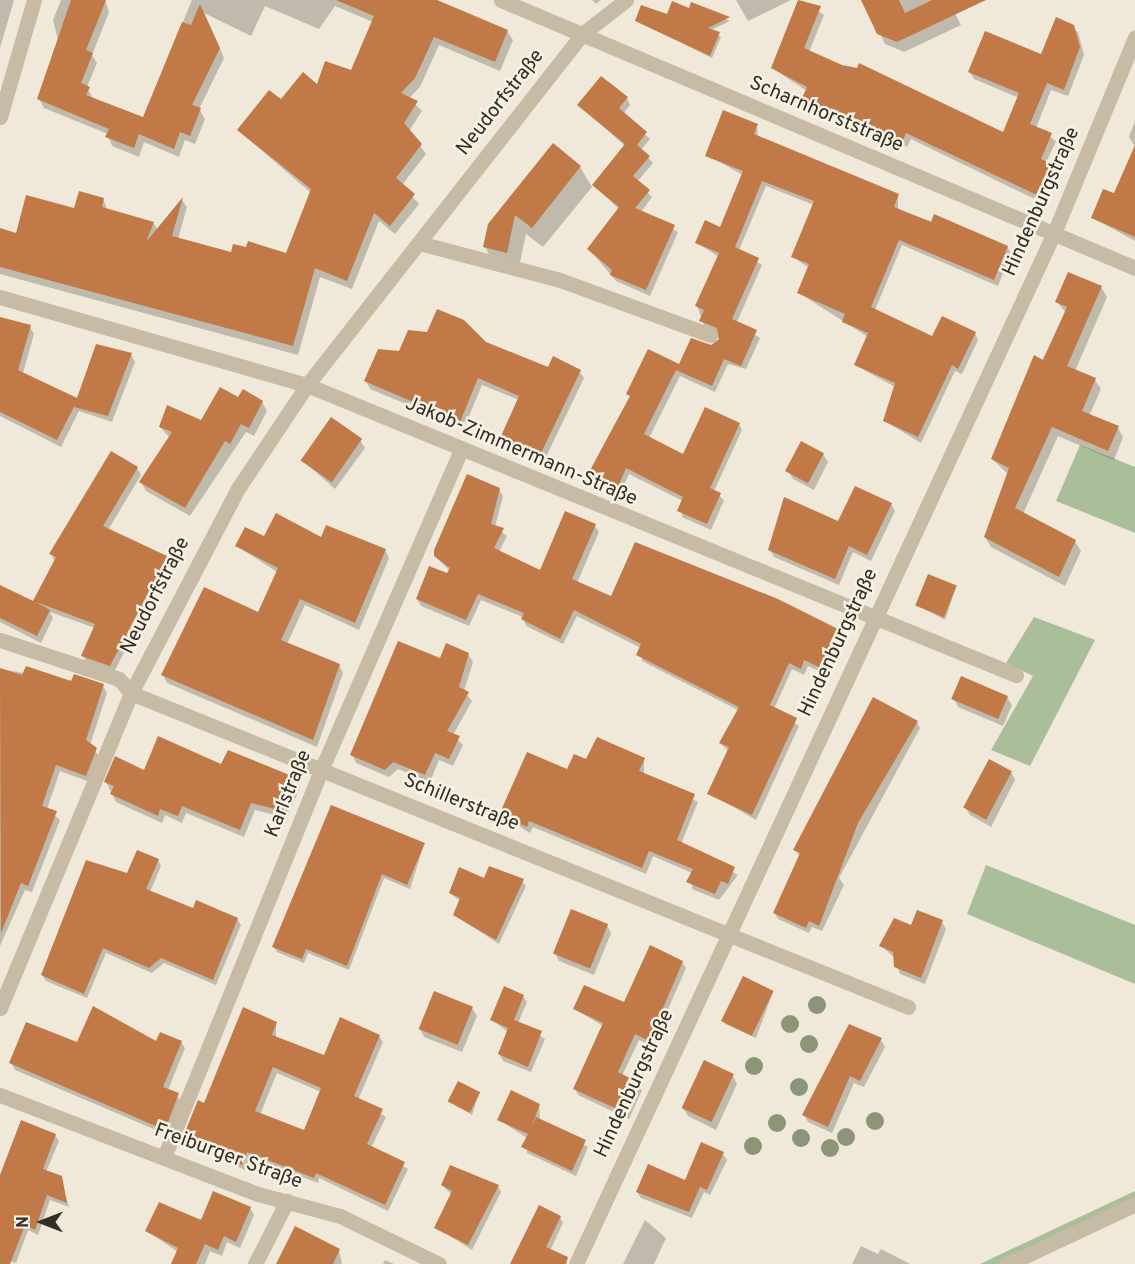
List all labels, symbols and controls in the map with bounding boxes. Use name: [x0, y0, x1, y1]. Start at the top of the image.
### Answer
street label: Neudorfstraße: [452, 45, 550, 161]
street label: Scharnhorststraße: [745, 72, 907, 158]
street label: Hindenburgstraße: [998, 124, 1086, 280]
street label: Jakob-Zimmermann-Straße: [401, 392, 641, 512]
street label: Neudorfstraße: [116, 533, 196, 659]
street label: Hindenburgstraße: [794, 565, 884, 721]
street label: Karlstraße: [261, 747, 317, 841]
street label: Schillerstraße: [400, 769, 522, 837]
street label: Hindenburgstraße: [590, 1006, 680, 1162]
street label: Freiburger Straße: [151, 1119, 305, 1195]
north arrow: [12, 1192, 72, 1252]
text: N: [14, 1216, 34, 1228]

